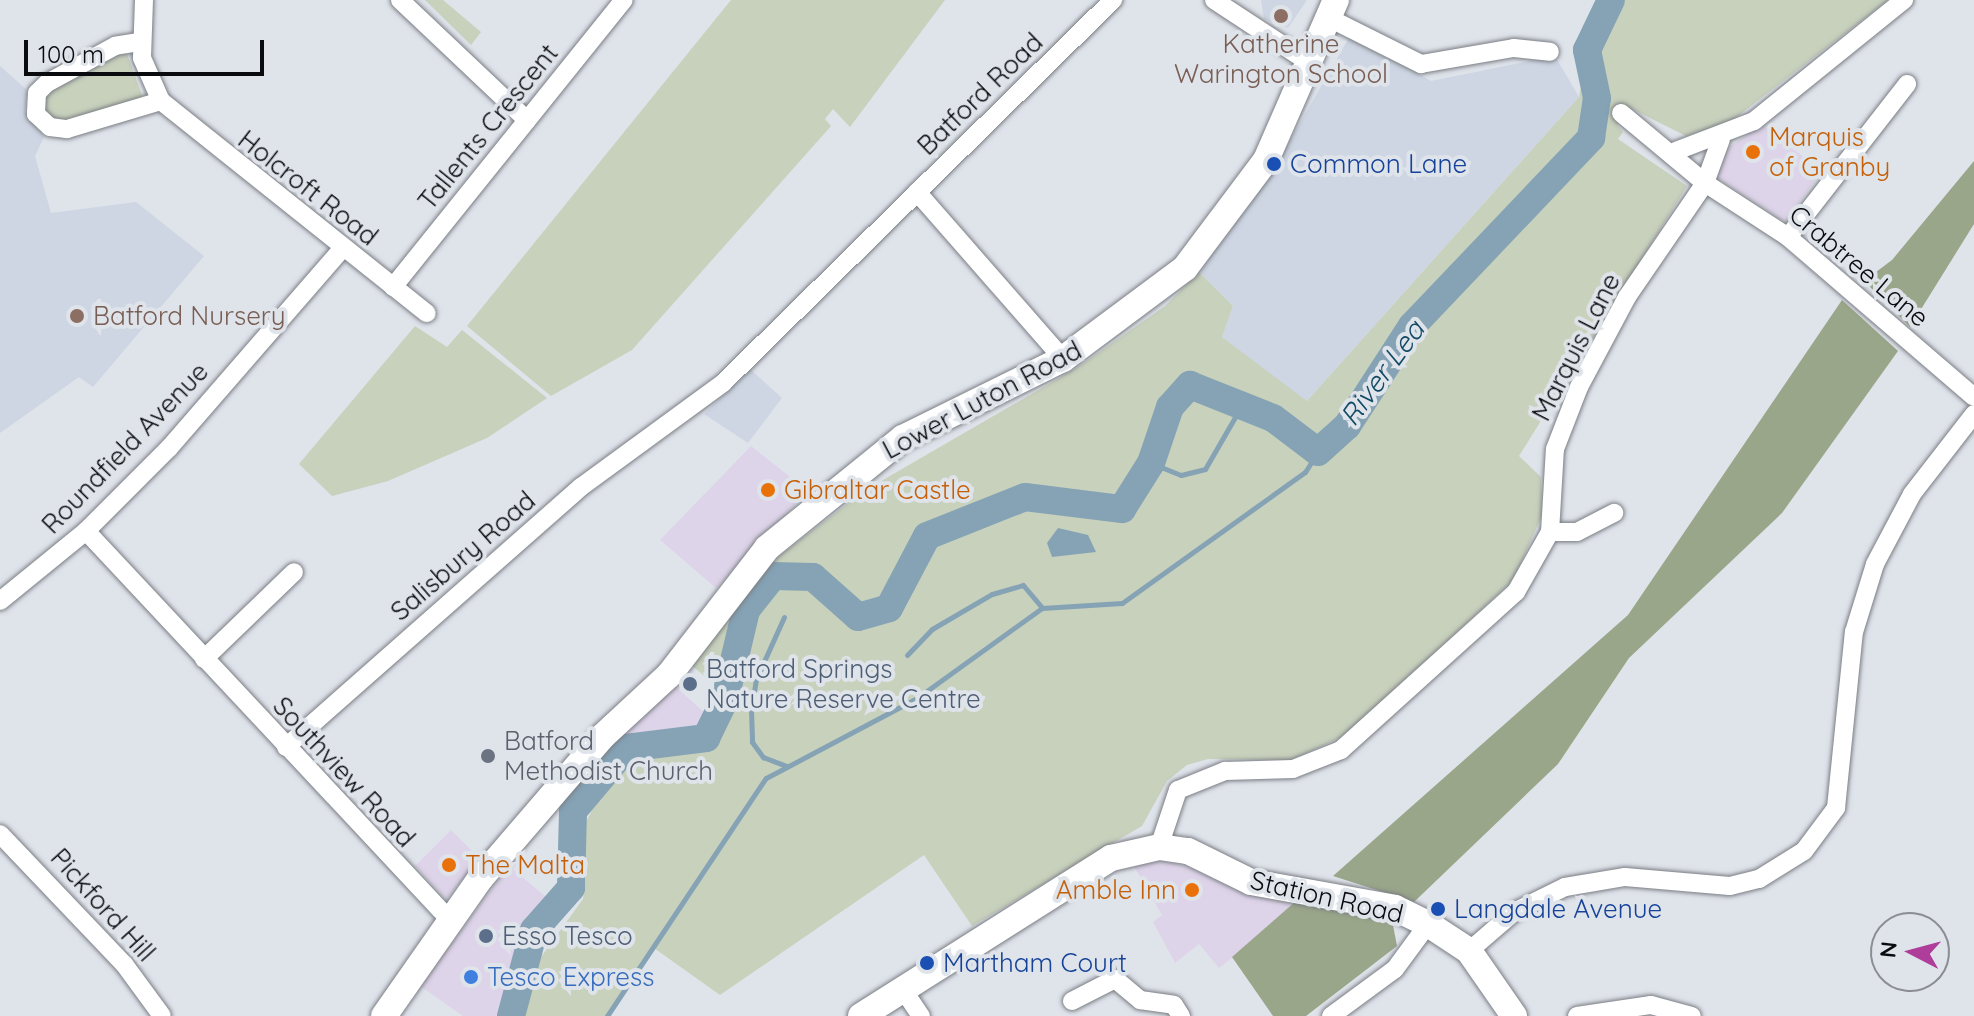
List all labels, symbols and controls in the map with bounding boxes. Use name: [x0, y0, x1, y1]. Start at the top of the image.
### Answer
marker: Katherine Warington School: [1272, 7, 1290, 25]
scale bar: [28, 24, 268, 74]
street label: Batford Road: [911, 27, 1049, 161]
place label: Katherine Warington School: [1174, 28, 1388, 90]
street label: Tallents Crescent: [412, 38, 564, 216]
text: 100 m: [38, 39, 104, 69]
place label: Marquis of Granby: [1769, 121, 1890, 182]
street label: Holcroft Road: [232, 124, 384, 252]
marker: Marquis of Granby: [1744, 143, 1762, 161]
place label: Common Lane: [1290, 148, 1467, 180]
marker: Common Lane: [1265, 155, 1283, 173]
street label: Crabtree Lane: [1783, 199, 1935, 333]
street label: Marquis Lane: [1525, 268, 1627, 426]
place label: Batford Nursery: [93, 300, 286, 332]
marker: Batford Nursery: [68, 307, 86, 325]
water label: River Lea: [1333, 314, 1431, 432]
street label: Lower Luton Road: [877, 334, 1087, 466]
street label: Roundfield Avenue: [35, 356, 215, 540]
place label: Gibraltar Castle: [784, 474, 971, 506]
marker: Gibraltar Castle: [759, 481, 777, 499]
street label: Salisbury Road: [384, 485, 542, 627]
place label: Batford Springs Nature Reserve Centre: [706, 653, 981, 714]
marker: Batford Springs Nature Reserve Centre: [681, 675, 699, 693]
street label: Southview Road: [267, 691, 421, 853]
place label: Batford Methodist Church: [504, 725, 713, 786]
marker: Batford Methodist Church: [479, 747, 497, 765]
street label: Pickford Hill: [44, 842, 162, 968]
place label: The Malta: [465, 849, 585, 881]
marker: The Malta: [440, 856, 458, 874]
street label: Station Road: [1248, 864, 1406, 930]
place label: Amble Inn: [1056, 874, 1176, 906]
marker: Amble Inn: [1183, 881, 1201, 899]
place label: Langdale Avenue: [1454, 893, 1662, 925]
marker: Langdale Avenue: [1429, 900, 1447, 918]
north arrow: [1870, 912, 1950, 992]
place label: Esso Tesco: [502, 920, 633, 952]
marker: Esso Tesco: [477, 927, 495, 945]
text: N: [1873, 940, 1903, 959]
place label: Martham Court: [943, 947, 1127, 979]
marker: Martham Court: [918, 954, 936, 972]
place label: Tesco Express: [487, 961, 654, 993]
marker: Tesco Express: [462, 968, 480, 986]

